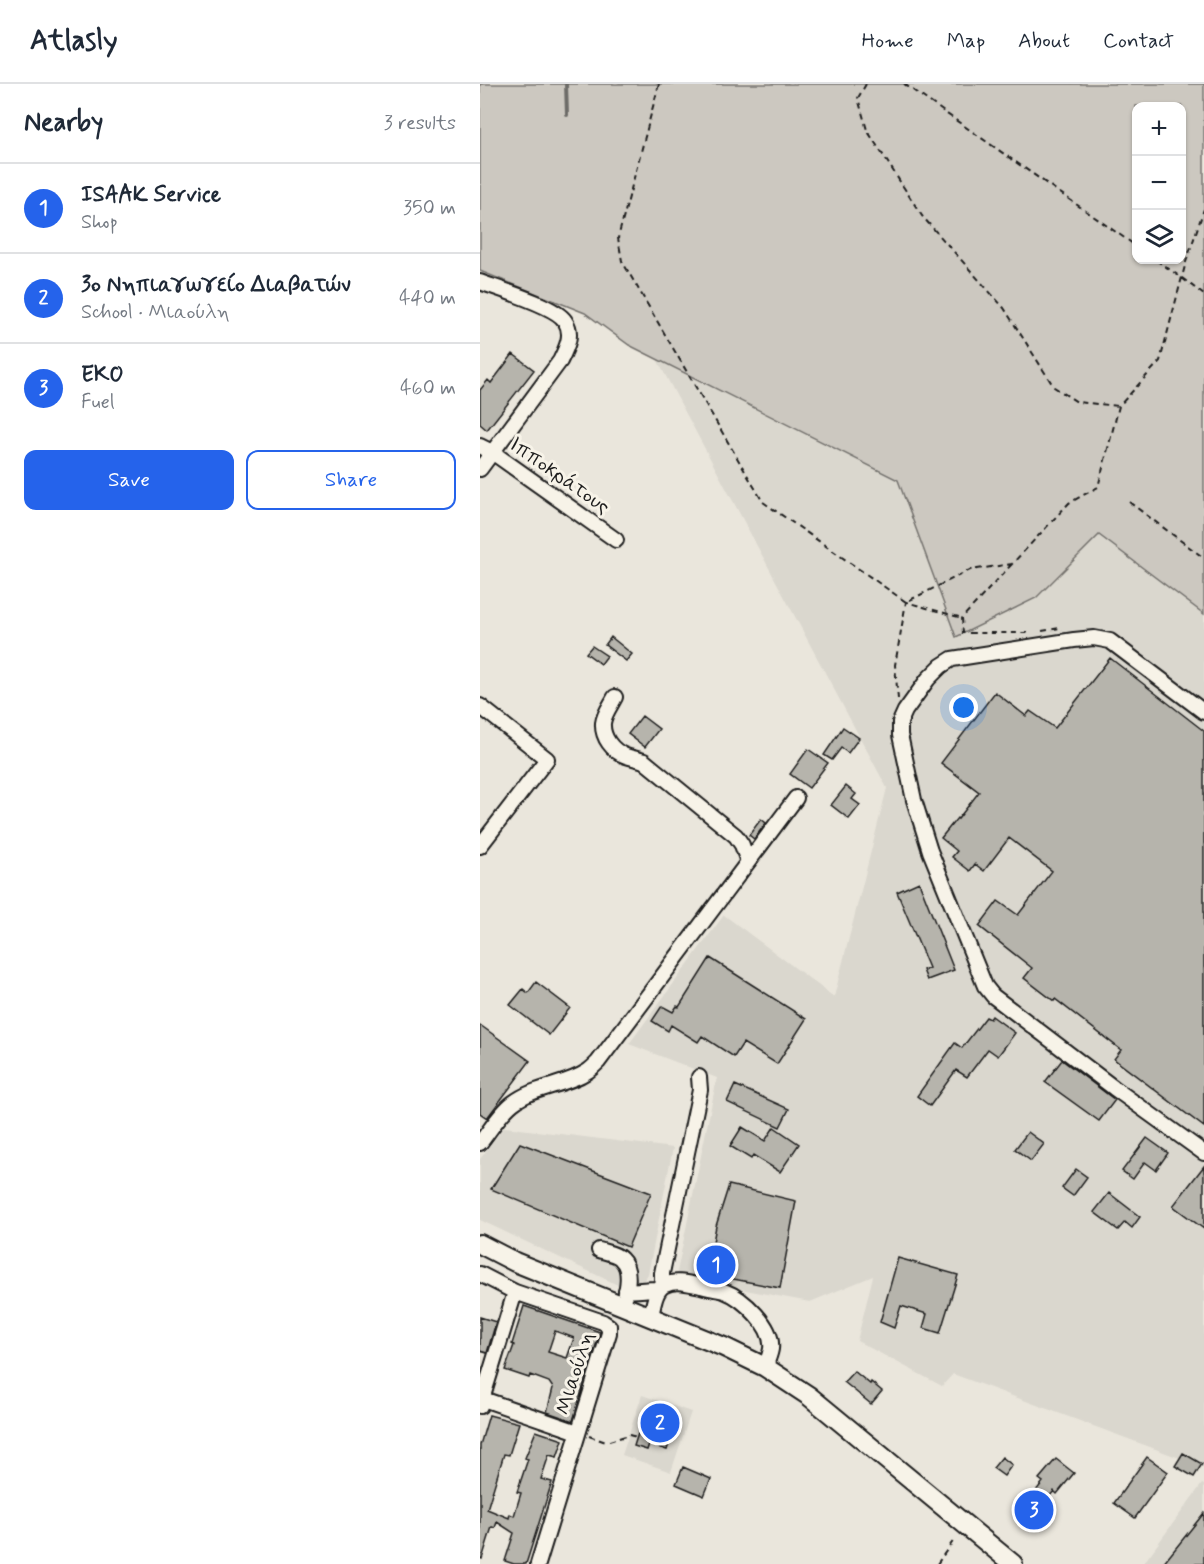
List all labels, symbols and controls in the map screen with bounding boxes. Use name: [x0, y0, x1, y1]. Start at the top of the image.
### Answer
text: Atlasly: [30, 23, 118, 60]
text: Home: [862, 27, 914, 55]
text: Map: [947, 27, 985, 55]
text: About: [1018, 27, 1070, 55]
text: Contact: [1103, 27, 1174, 55]
map controls: [1132, 102, 1186, 264]
button: +: [1132, 102, 1186, 156]
text: Nearby: [24, 106, 103, 140]
text: 3 results: [384, 110, 456, 137]
button: −: [1132, 156, 1186, 210]
text: ISAAK Service: [81, 181, 221, 209]
text: 1: [39, 195, 48, 222]
text: 350 m: [403, 195, 456, 222]
text: Shop: [81, 209, 118, 236]
button: layers: [1132, 210, 1186, 264]
text: 3ο Νηπιαγωγείο Διαβατών: [81, 271, 351, 299]
text: 2: [39, 285, 48, 312]
text: 440 m: [399, 285, 456, 312]
text: School · Μιαούλη: [81, 299, 230, 326]
text: EKO: [81, 361, 124, 389]
text: 3: [39, 375, 48, 402]
text: 460 m: [400, 375, 456, 402]
text: Fuel: [81, 389, 115, 416]
street label: Ιπποκράτους: [503, 431, 616, 521]
button: Save: [24, 450, 234, 510]
button: Share: [246, 450, 456, 510]
your location: [949, 693, 978, 722]
pin: 1: [696, 1242, 736, 1288]
street label: Μιαούλη: [549, 1328, 601, 1418]
pin: 2: [640, 1400, 680, 1446]
pin: 3: [1014, 1488, 1054, 1532]

